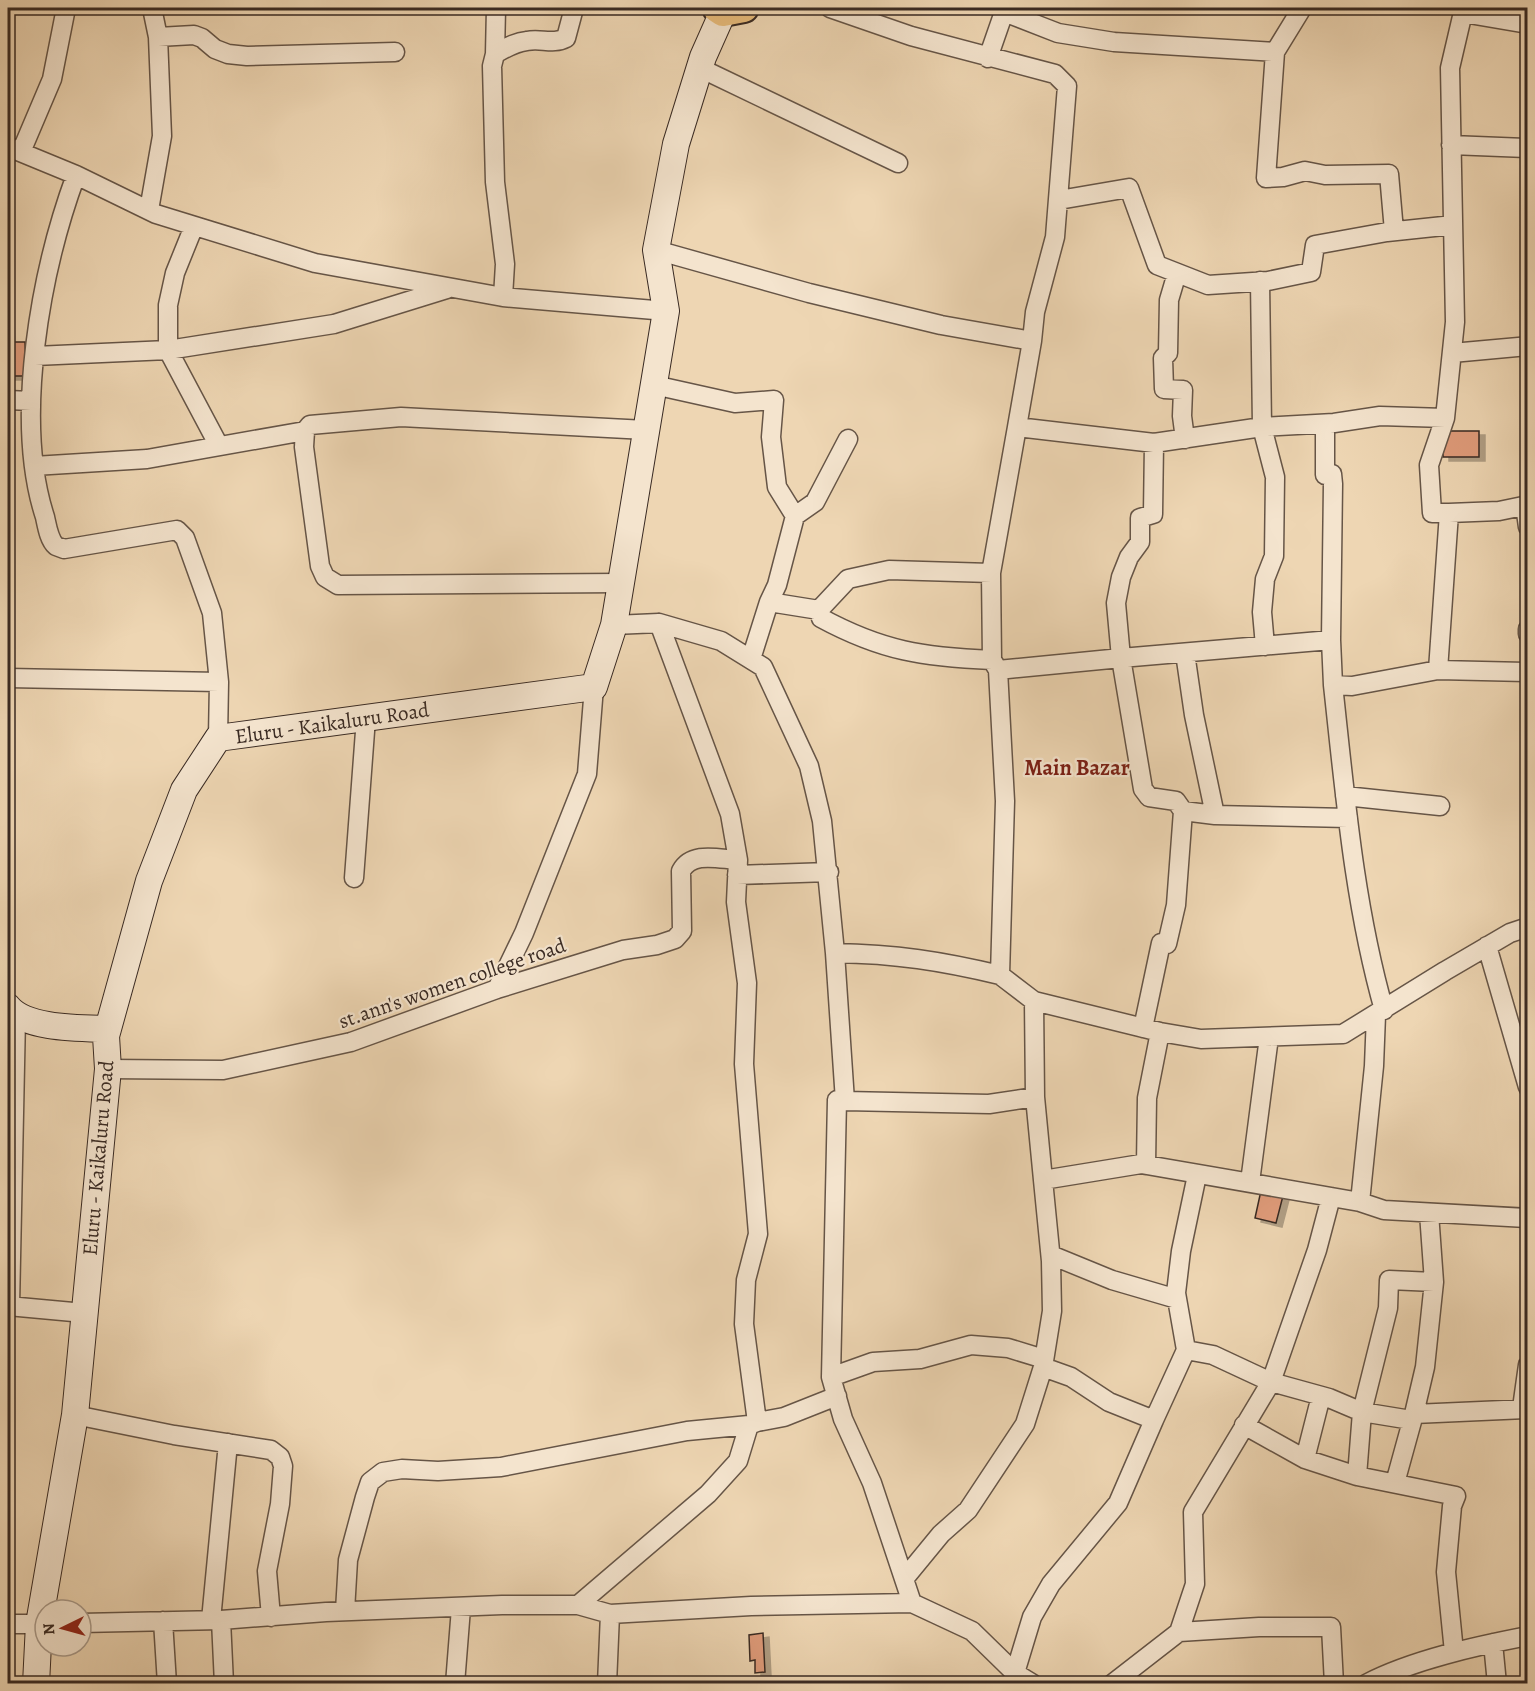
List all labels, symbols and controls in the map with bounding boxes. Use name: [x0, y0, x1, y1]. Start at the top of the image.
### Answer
street label: Eluru - Kaikaluru Road: [233, 695, 432, 751]
district label: Main Bazar: [1024, 753, 1130, 783]
street label: st.ann's women college road: [335, 931, 570, 1035]
street label: Eluru - Kaikaluru Road: [76, 1058, 121, 1257]
north arrow: [33, 1598, 93, 1658]
text: N: [38, 1622, 61, 1636]

